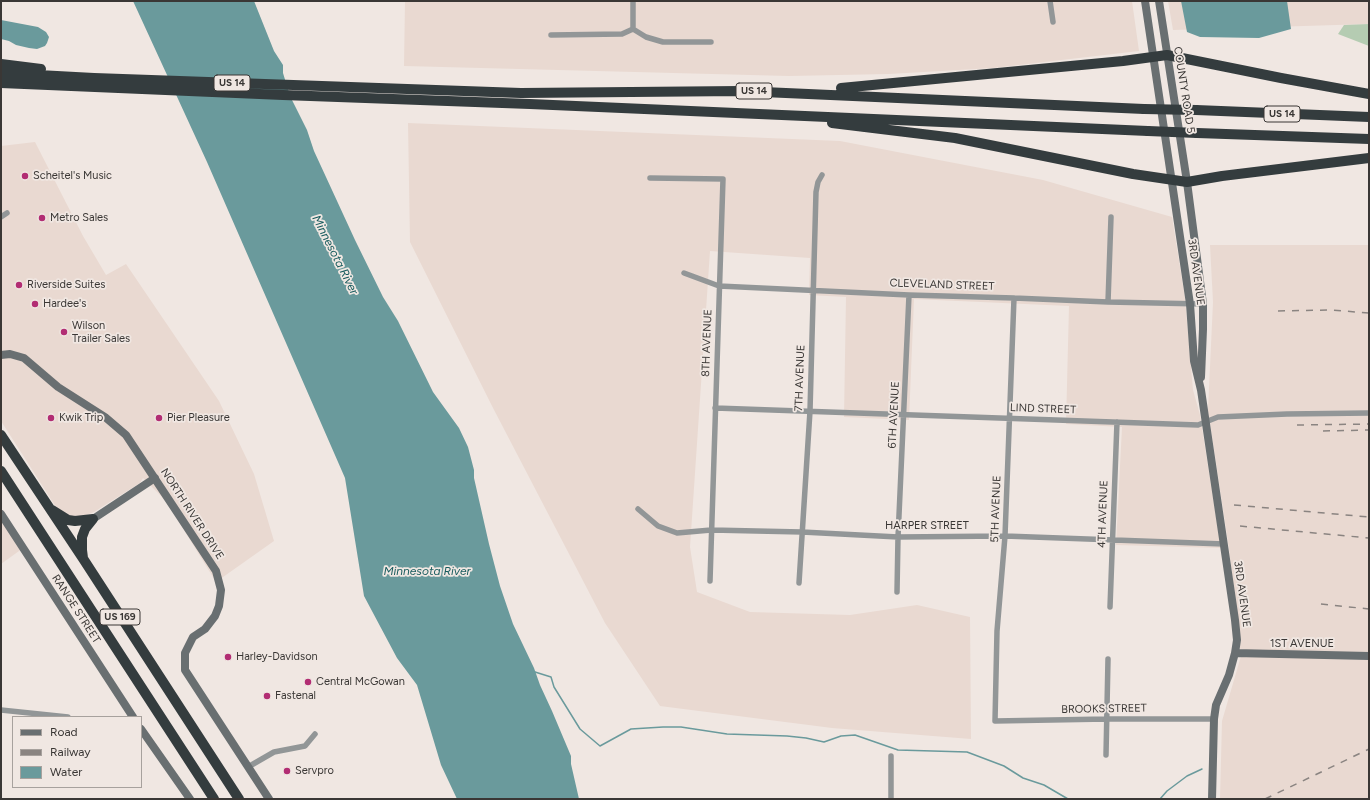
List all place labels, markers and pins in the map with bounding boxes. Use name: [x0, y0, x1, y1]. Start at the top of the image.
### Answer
place label: Scheitel's Music: [33, 169, 112, 183]
marker: Scheitel's Music: [20, 171, 30, 181]
place label: Metro Sales: [50, 211, 108, 225]
marker: Metro Sales: [37, 213, 47, 223]
place label: Riverside Suites: [27, 278, 105, 292]
marker: Riverside Suites: [14, 280, 24, 290]
place label: Hardee's: [43, 297, 86, 311]
marker: Hardee's: [30, 299, 40, 309]
place label: Wilson Trailer Sales: [72, 319, 130, 345]
marker: Wilson Trailer Sales: [59, 327, 69, 337]
place label: Kwik Trip: [59, 411, 103, 425]
place label: Pier Pleasure: [167, 411, 230, 425]
marker: Kwik Trip: [46, 413, 56, 423]
marker: Pier Pleasure: [154, 413, 164, 423]
place label: Harley-Davidson: [236, 650, 318, 664]
marker: Harley-Davidson: [223, 652, 233, 662]
place label: Central McGowan: [316, 675, 405, 689]
marker: Central McGowan: [303, 677, 313, 687]
place label: Fastenal: [275, 689, 316, 703]
marker: Fastenal: [262, 691, 272, 701]
place label: Servpro: [295, 764, 334, 778]
marker: Servpro: [282, 766, 292, 776]

